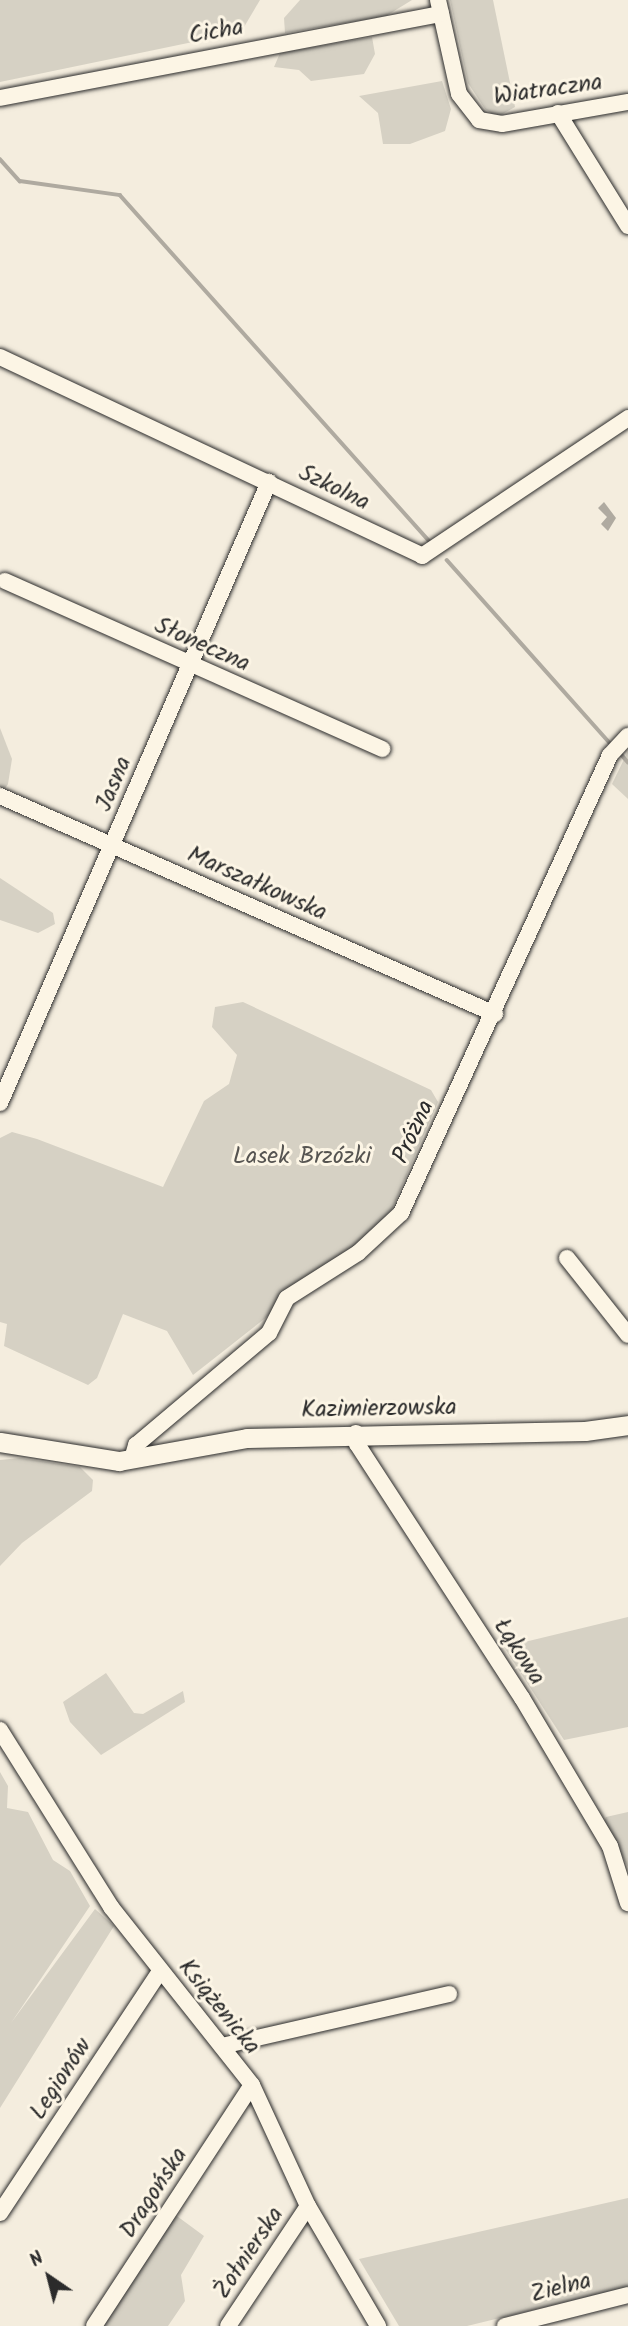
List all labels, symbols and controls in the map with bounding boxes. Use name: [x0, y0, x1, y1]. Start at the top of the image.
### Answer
street label: Cicha: [186, 13, 246, 51]
street label: Wiatraczna: [492, 68, 604, 112]
street label: Szkolna: [294, 459, 374, 517]
street label: Słoneczna: [150, 611, 254, 679]
street label: Jasna: [90, 752, 138, 816]
street label: Marszałkowska: [183, 840, 331, 928]
street label: Próżna: [387, 1096, 441, 1168]
park label: Lasek Brzózki: [233, 1143, 371, 1171]
street label: Kazimierzowska: [301, 1393, 457, 1425]
street label: Łąkowa: [487, 1613, 551, 1691]
street label: Książenicka: [172, 1954, 266, 2060]
street label: Legionów: [24, 2033, 98, 2125]
street label: Dragońska: [114, 2142, 194, 2244]
street label: Żołnierska: [208, 2202, 290, 2304]
north arrow: [14, 2242, 84, 2312]
text: N: [23, 2244, 50, 2276]
street label: Zielna: [528, 2267, 594, 2309]

